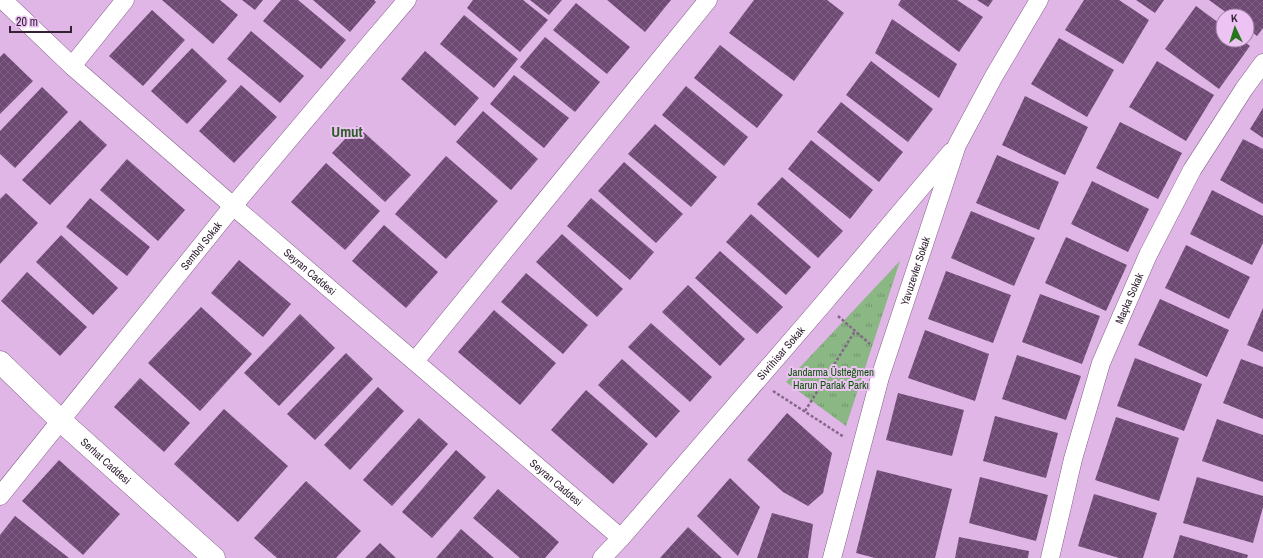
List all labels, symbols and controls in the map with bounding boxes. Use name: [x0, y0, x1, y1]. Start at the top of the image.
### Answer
scale bar: [10, 8, 71, 34]
north arrow: [1215, 8, 1255, 48]
text: K: [1231, 11, 1239, 25]
text: 20 m: [16, 14, 38, 30]
district label: Umut: [331, 121, 363, 142]
street label: Sembol Sokak: [177, 218, 225, 273]
street label: Yavuzevler Sokak: [897, 234, 933, 307]
street label: Seyran Caddesi: [281, 245, 339, 298]
street label: Maçka Sokak: [1112, 270, 1147, 326]
street label: Sivrihisar Sokak: [754, 323, 808, 383]
park label: Jandarma Üstteğmen Harun Parlak Parkı: [788, 365, 874, 392]
street label: Serhat Caddesi: [78, 435, 134, 487]
street label: Seyran Caddesi: [527, 456, 585, 509]

